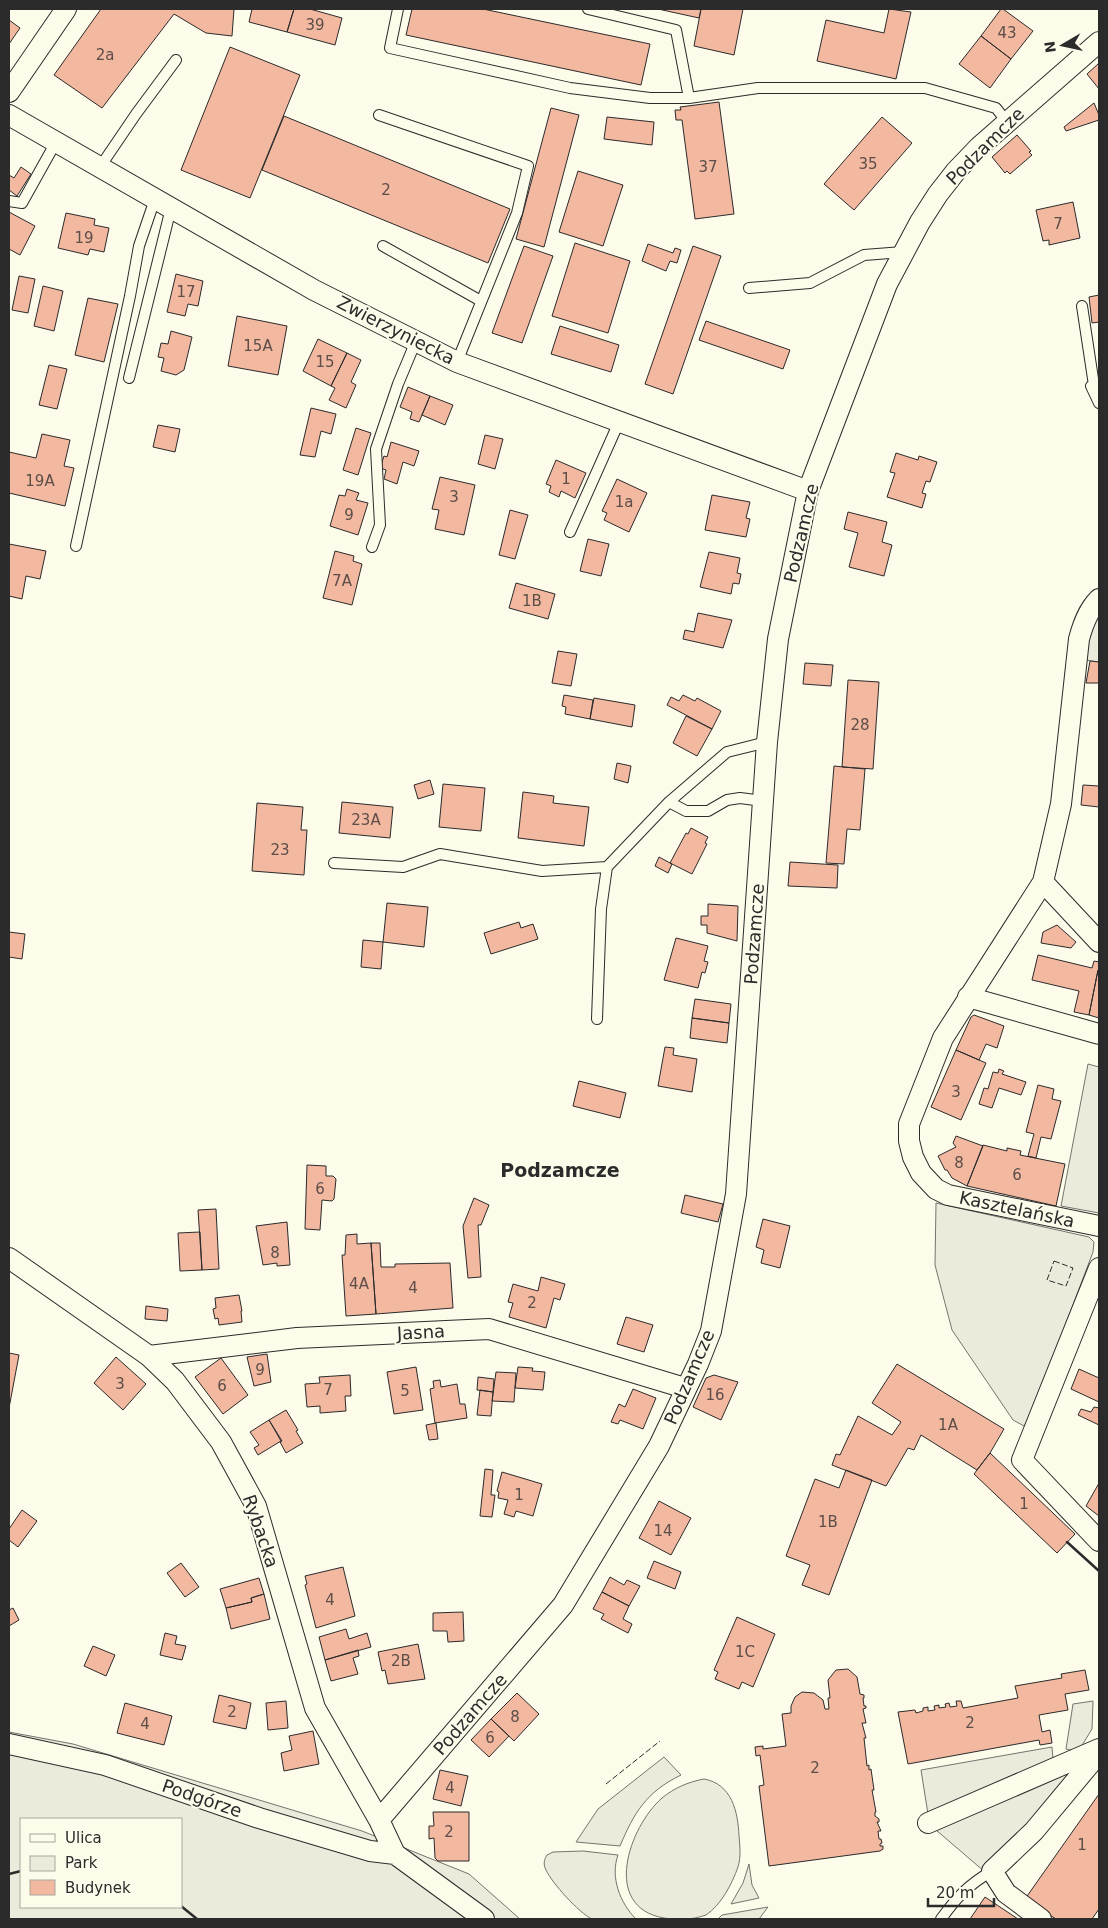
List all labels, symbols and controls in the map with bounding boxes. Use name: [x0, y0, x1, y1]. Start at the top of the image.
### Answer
house number: 39: [305, 16, 325, 34]
north arrow: [1038, 20, 1088, 70]
house number: 43: [997, 24, 1017, 42]
text: N: [1041, 40, 1059, 54]
house number: 2a: [96, 46, 114, 64]
street label: Podzamcze: [942, 103, 1028, 189]
house number: 35: [858, 155, 878, 173]
house number: 37: [698, 158, 718, 176]
house number: 2: [381, 181, 391, 199]
house number: 7: [1053, 215, 1063, 233]
house number: 19: [74, 229, 94, 247]
house number: 17: [176, 283, 196, 301]
street label: Zwierzyniecka: [334, 291, 458, 369]
house number: 15A: [243, 337, 273, 355]
house number: 15: [315, 353, 335, 371]
house number: 1: [561, 470, 571, 488]
house number: 19A: [25, 472, 55, 490]
street label: Podzamcze: [779, 481, 823, 585]
house number: 3: [449, 488, 459, 506]
house number: 1a: [615, 493, 633, 511]
house number: 9: [344, 506, 354, 524]
house number: 7A: [332, 572, 353, 590]
house number: 1B: [522, 592, 542, 610]
house number: 28: [850, 716, 870, 734]
house number: 23A: [351, 811, 381, 829]
house number: 23: [270, 841, 290, 859]
street label: Podzamcze: [740, 883, 768, 985]
house number: 3: [951, 1083, 961, 1101]
house number: 8: [954, 1154, 964, 1172]
district label: Podzamcze: [500, 1159, 620, 1181]
house number: 6: [1012, 1166, 1022, 1184]
house number: 6: [315, 1180, 325, 1198]
street label: Kasztelańska: [957, 1187, 1077, 1231]
house number: 8: [270, 1244, 280, 1262]
house number: 4A: [349, 1275, 370, 1293]
house number: 4: [408, 1279, 418, 1297]
house number: 2: [527, 1294, 537, 1312]
street label: Jasna: [395, 1320, 446, 1344]
street label: Podzamcze: [660, 1326, 718, 1428]
house number: 9: [255, 1361, 265, 1379]
house number: 3: [115, 1375, 125, 1393]
house number: 6: [217, 1377, 227, 1395]
house number: 7: [323, 1381, 333, 1399]
house number: 5: [400, 1382, 410, 1400]
house number: 16: [705, 1386, 725, 1404]
house number: 1A: [938, 1416, 959, 1434]
house number: 1: [514, 1486, 524, 1504]
street label: Rybacka: [239, 1492, 283, 1570]
house number: 1: [1019, 1495, 1029, 1513]
house number: 1B: [818, 1513, 838, 1531]
house number: 14: [653, 1522, 673, 1540]
house number: 4: [325, 1591, 335, 1609]
house number: 1C: [735, 1643, 755, 1661]
house number: 2B: [391, 1652, 411, 1670]
street label: Podzamcze: [429, 1669, 511, 1759]
house number: 2: [227, 1703, 237, 1721]
house number: 8: [510, 1708, 520, 1726]
house number: 2: [965, 1714, 975, 1732]
house number: 4: [140, 1715, 150, 1733]
house number: 6: [485, 1729, 495, 1747]
house number: 2: [810, 1759, 820, 1777]
street label: Podgórze: [159, 1775, 245, 1821]
house number: 4: [445, 1779, 455, 1797]
legend: [20, 1818, 182, 1908]
house number: 2: [444, 1823, 454, 1841]
text: Ulica: [65, 1829, 102, 1847]
house number: 1: [1077, 1836, 1087, 1854]
text: Park: [65, 1854, 98, 1872]
scale bar: [928, 1876, 994, 1908]
text: Budynek: [65, 1879, 131, 1897]
text: 20 m: [936, 1884, 974, 1902]

